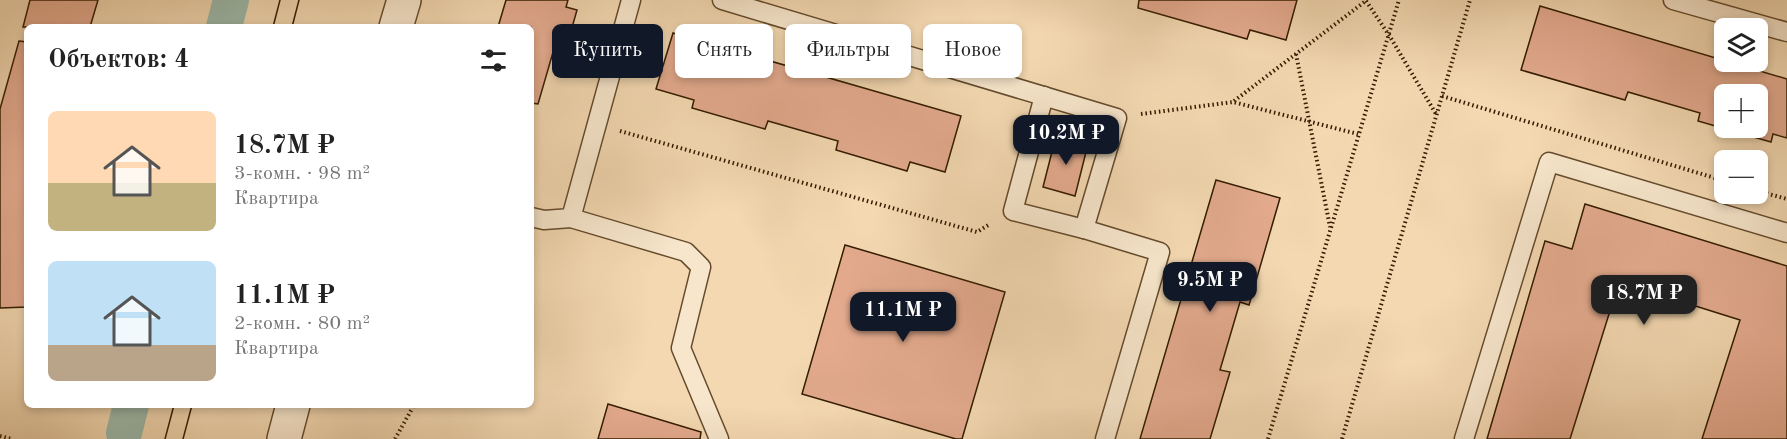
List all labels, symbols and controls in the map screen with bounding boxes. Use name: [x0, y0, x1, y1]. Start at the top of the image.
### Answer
map controls: [1714, 18, 1768, 204]
button: layers: [1714, 18, 1768, 72]
chip: Купить: [552, 24, 663, 78]
chip: Снять: [675, 24, 773, 78]
chip: Фильтры: [785, 24, 911, 78]
chip: Новое: [923, 24, 1022, 78]
icon: filters: [477, 44, 510, 77]
text: Объектов: 4: [48, 47, 189, 73]
button: +: [1714, 84, 1768, 138]
pin: 10.2M ₽: [1011, 115, 1121, 166]
text: 10.2M ₽: [1027, 124, 1105, 144]
text: 18.7M ₽: [234, 133, 335, 159]
icon: home: [96, 135, 168, 207]
button: −: [1714, 150, 1768, 204]
text: 3-комн. · 98 m²: [234, 164, 370, 184]
text: Квартира: [234, 189, 319, 209]
pin: 9.5M ₽: [1161, 262, 1259, 313]
text: 9.5M ₽: [1177, 271, 1243, 291]
pin: 18.7M ₽: [1589, 275, 1699, 326]
text: 11.1M ₽: [234, 283, 335, 309]
text: 18.7M ₽: [1605, 284, 1683, 304]
icon: home: [96, 285, 168, 357]
pin: 11.1M ₽: [848, 292, 958, 343]
text: 11.1M ₽: [864, 301, 942, 321]
text: 2-комн. · 80 m²: [234, 314, 370, 334]
text: Квартира: [234, 339, 319, 359]

